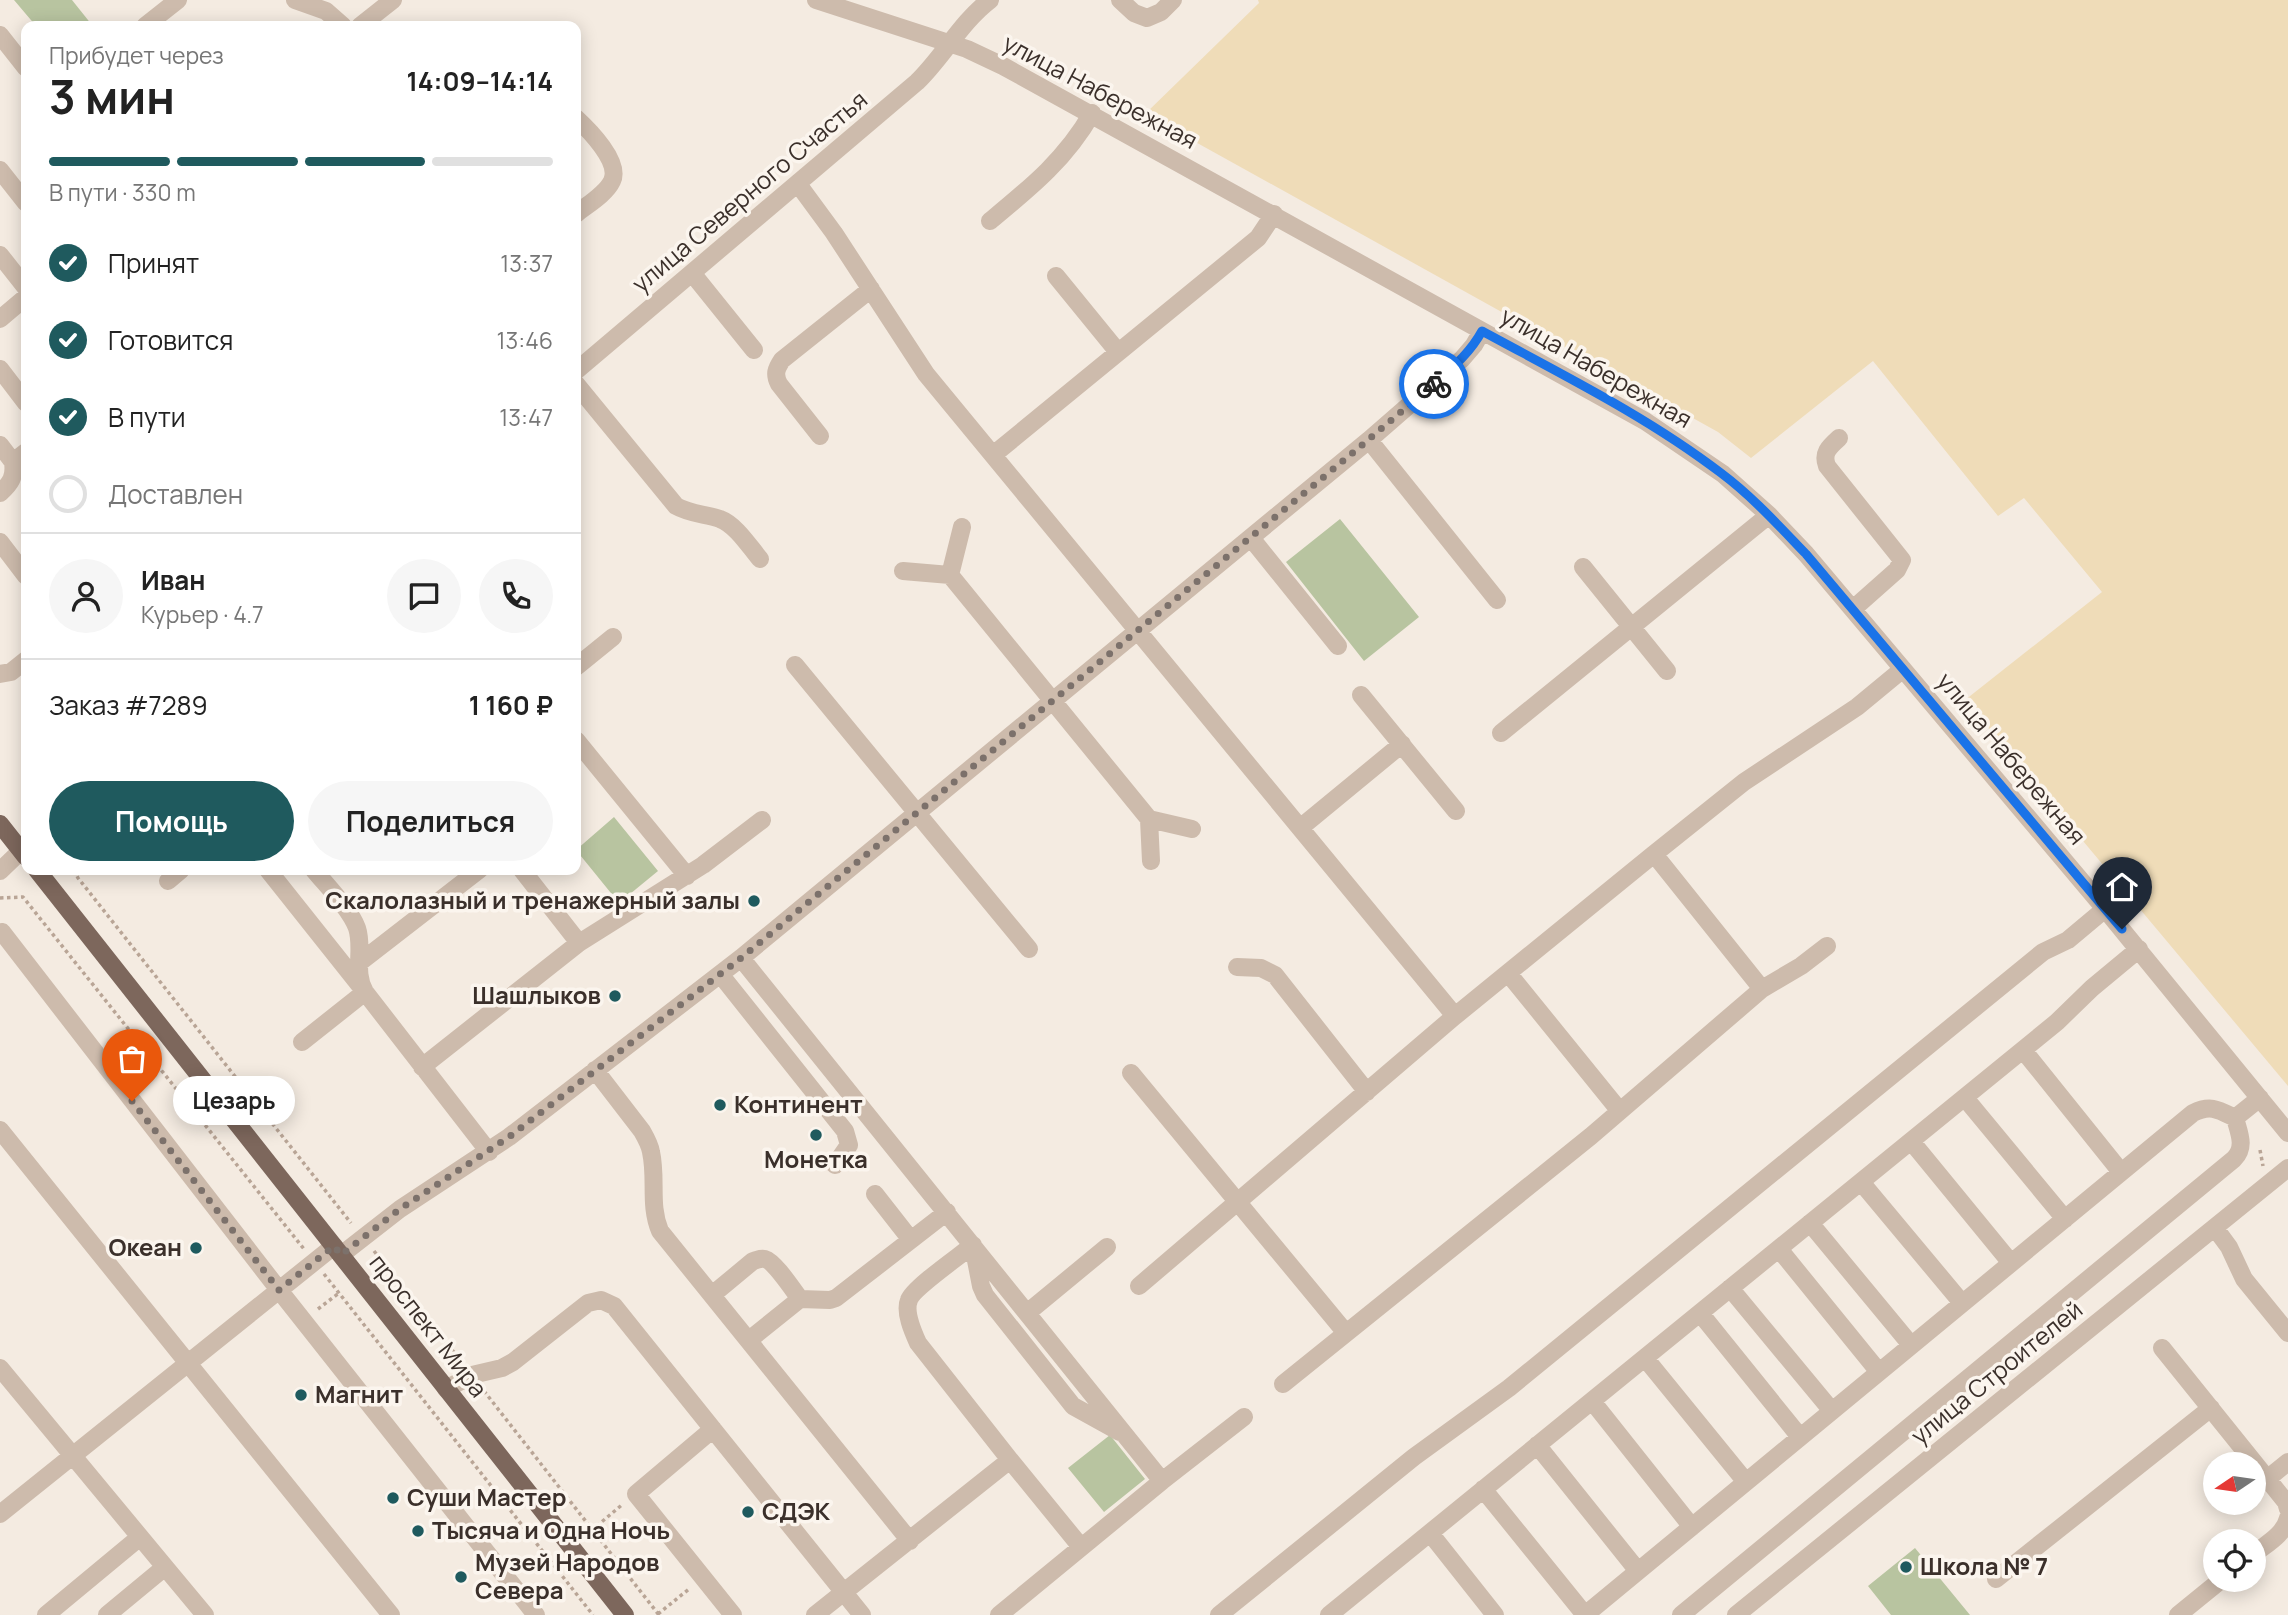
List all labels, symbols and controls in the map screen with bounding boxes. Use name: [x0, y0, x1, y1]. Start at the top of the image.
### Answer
street label: улица Набережная: [998, 25, 1204, 156]
text: Прибудет через: [49, 39, 224, 71]
text: 14:09–14:14: [406, 63, 553, 99]
text: 3 мин: [49, 65, 175, 128]
street label: улица Северного Счастья: [624, 82, 874, 299]
text: В пути · 330 m: [49, 176, 196, 208]
icon: check: [49, 244, 87, 282]
text: Принят: [108, 245, 199, 281]
text: 13:37: [500, 247, 553, 279]
street label: улица Набережная: [1495, 298, 1698, 435]
icon: check: [49, 321, 87, 359]
text: Готовится: [108, 322, 233, 358]
text: 13:46: [497, 324, 553, 356]
courier: [1399, 349, 1469, 419]
icon: bike: [1415, 365, 1453, 403]
icon: check: [49, 398, 87, 436]
text: В пути: [108, 399, 186, 435]
text: 13:47: [499, 401, 553, 433]
text: Доставлен: [108, 476, 243, 512]
button: person: [49, 559, 123, 633]
button: chat: [387, 559, 461, 633]
button: phone: [479, 559, 553, 633]
text: Иван: [141, 562, 205, 598]
text: Курьер · 4.7: [141, 598, 264, 630]
street label: улица Набережная: [1930, 665, 2094, 851]
text: Заказ #7289: [49, 687, 208, 723]
text: 1 160 ₽: [469, 687, 553, 723]
button: Помощь: [49, 781, 294, 861]
button: Поделиться: [308, 781, 553, 861]
pin: [2092, 857, 2152, 929]
icon: home: [2103, 868, 2141, 906]
place label: Скалолазный и тренажерный залы: [325, 883, 740, 916]
marker: Скалолазный и тренажерный залы: [746, 893, 762, 909]
place label: Шашлыков: [472, 978, 601, 1011]
marker: Шашлыков: [607, 988, 623, 1004]
pin: [102, 1029, 162, 1101]
icon: bag: [113, 1040, 151, 1078]
callout: Цезарь: [174, 1076, 296, 1126]
text: Цезарь: [192, 1084, 276, 1116]
place label: Континент: [734, 1087, 863, 1120]
marker: Континент: [712, 1097, 728, 1113]
marker: Монетка: [808, 1127, 824, 1143]
place label: Монетка: [764, 1142, 868, 1175]
place label: Океан: [109, 1230, 182, 1263]
marker: Океан: [188, 1240, 204, 1256]
street label: проспект Мира: [363, 1247, 496, 1404]
street label: улица Строителей: [1903, 1292, 2089, 1451]
place label: Магнит: [315, 1377, 403, 1410]
marker: Магнит: [293, 1387, 309, 1403]
north arrow: [2203, 1452, 2266, 1516]
map controls: [2203, 1452, 2266, 1592]
place label: Суши Мастер: [407, 1480, 567, 1513]
marker: Суши Мастер: [385, 1490, 401, 1506]
place label: СДЭК: [762, 1494, 831, 1527]
marker: СДЭК: [740, 1504, 756, 1520]
place label: Тысяча и Одна Ночь: [432, 1513, 670, 1546]
marker: Тысяча и Одна Ночь: [410, 1523, 426, 1539]
button: locate: [2203, 1529, 2266, 1592]
place label: Музей Народов Севера: [475, 1545, 660, 1606]
place label: Школа № 7: [1920, 1549, 2048, 1582]
marker: Школа № 7: [1898, 1559, 1914, 1575]
marker: Музей Народов Севера: [453, 1569, 469, 1585]

